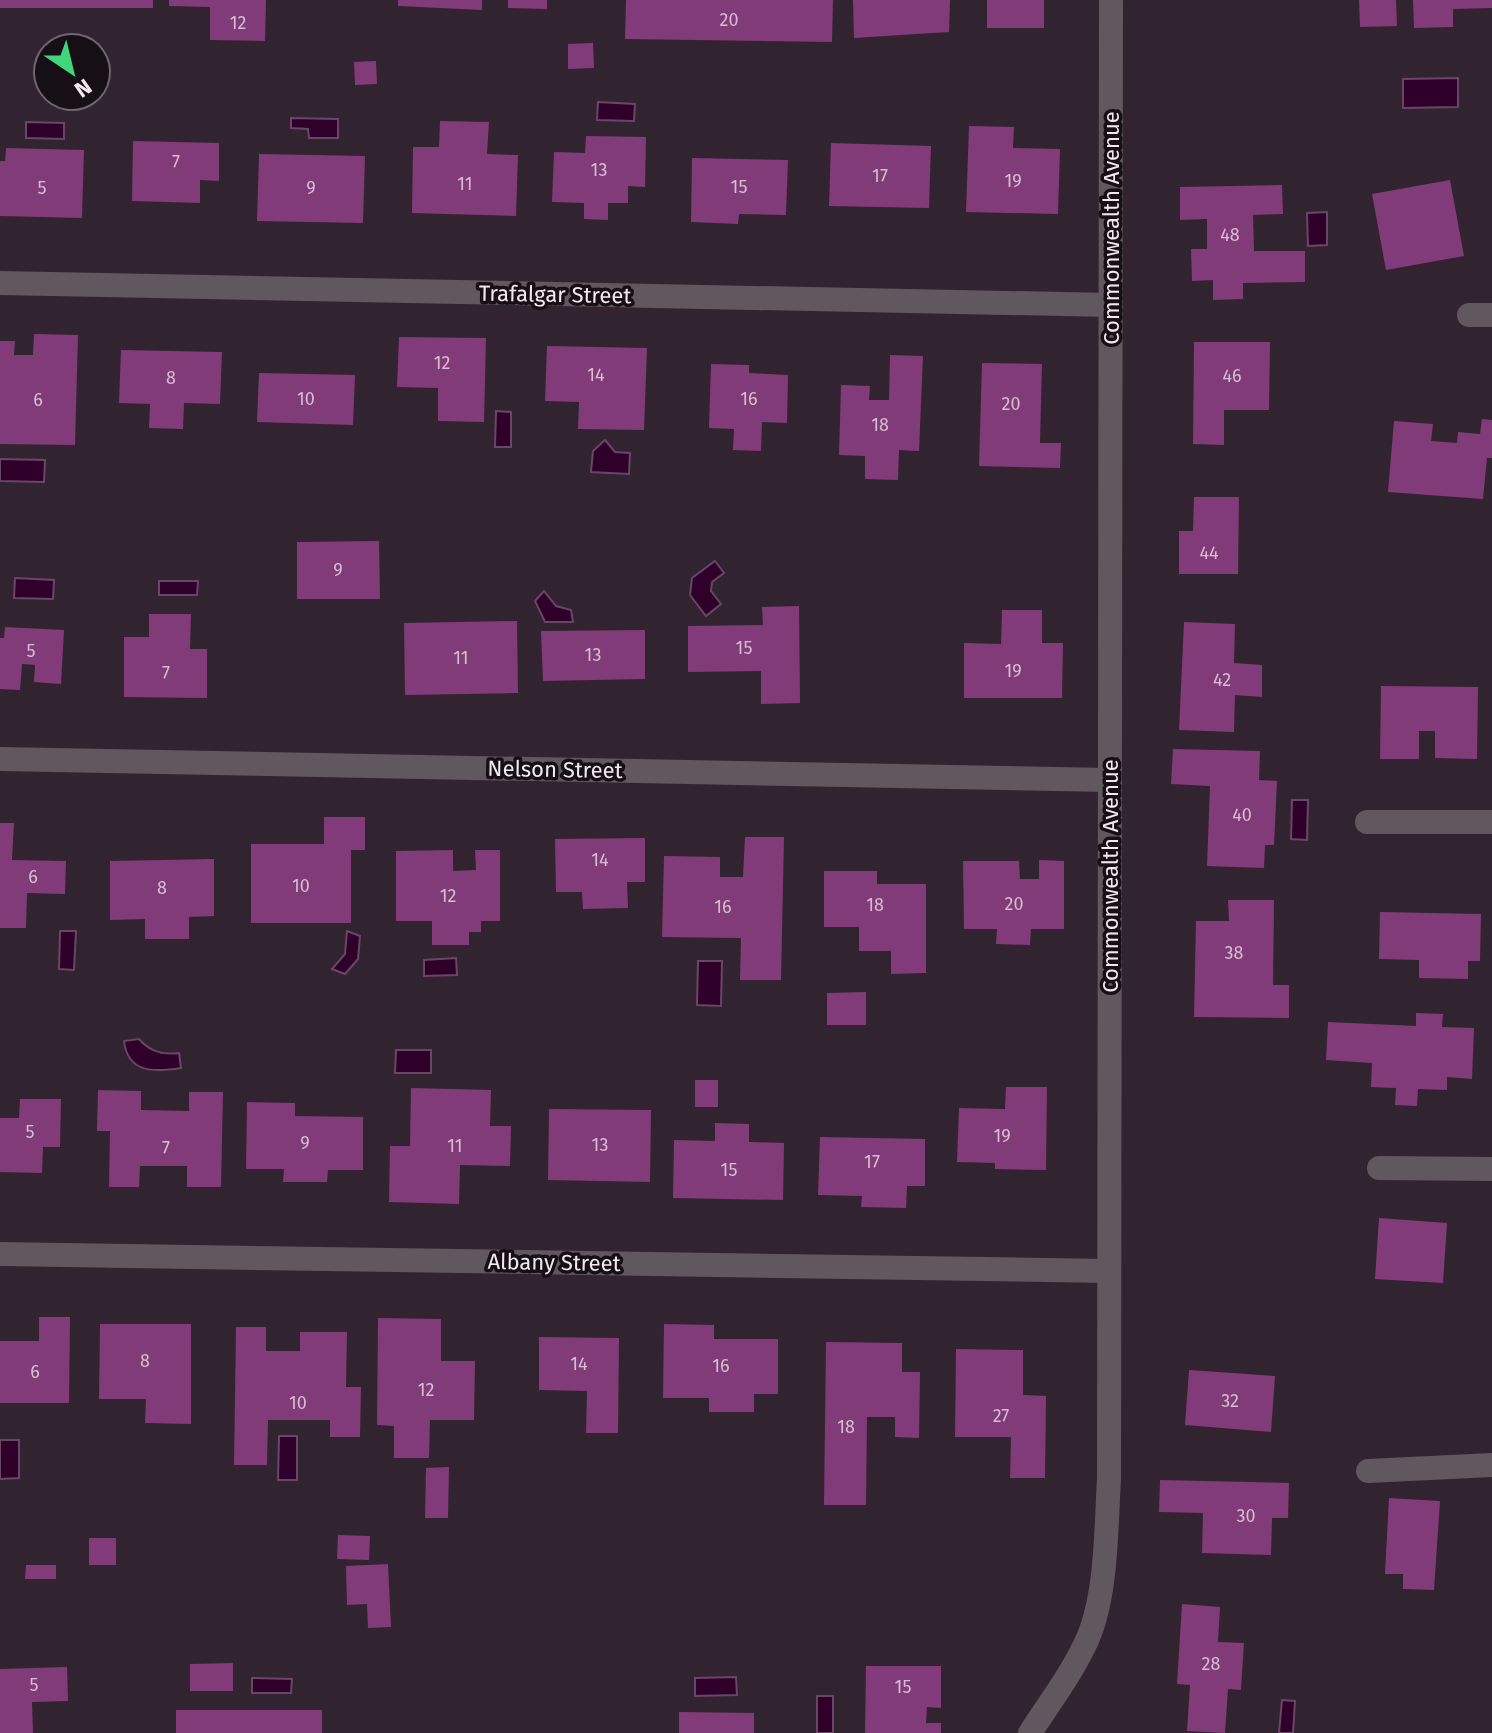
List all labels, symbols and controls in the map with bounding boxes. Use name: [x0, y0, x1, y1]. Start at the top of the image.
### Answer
house number: 20: [720, 9, 738, 31]
house number: 12: [230, 12, 246, 34]
north arrow: [32, 32, 112, 112]
text: N: [69, 73, 97, 103]
street label: Commonwealth Avenue: [1098, 111, 1125, 345]
house number: 7: [172, 151, 180, 173]
house number: 13: [591, 159, 607, 181]
house number: 17: [872, 165, 888, 187]
house number: 19: [1004, 170, 1022, 192]
house number: 11: [457, 173, 473, 195]
house number: 15: [731, 176, 747, 198]
house number: 5: [37, 177, 47, 199]
house number: 9: [306, 177, 316, 199]
house number: 48: [1220, 224, 1240, 246]
street label: Trafalgar Street: [479, 280, 632, 309]
house number: 12: [434, 352, 450, 374]
house number: 14: [587, 364, 605, 386]
house number: 46: [1222, 365, 1242, 387]
house number: 8: [166, 367, 176, 389]
house number: 10: [297, 388, 315, 410]
house number: 16: [740, 388, 758, 410]
house number: 6: [33, 389, 43, 411]
house number: 20: [1002, 393, 1020, 415]
house number: 18: [871, 414, 889, 436]
house number: 44: [1199, 542, 1219, 564]
house number: 9: [333, 559, 343, 581]
house number: 15: [736, 637, 752, 659]
house number: 5: [26, 640, 36, 662]
house number: 13: [585, 644, 601, 666]
house number: 11: [453, 647, 469, 669]
house number: 19: [1004, 660, 1022, 682]
house number: 7: [162, 662, 170, 684]
house number: 42: [1213, 669, 1231, 691]
street label: Nelson Street: [487, 755, 623, 784]
street label: Commonwealth Avenue: [1097, 759, 1124, 993]
house number: 40: [1232, 804, 1252, 826]
house number: 14: [591, 849, 609, 871]
house number: 6: [28, 866, 38, 888]
house number: 10: [292, 875, 310, 897]
house number: 8: [157, 877, 167, 899]
house number: 12: [440, 885, 456, 907]
house number: 20: [1005, 893, 1023, 915]
house number: 18: [866, 894, 884, 916]
house number: 16: [714, 896, 732, 918]
house number: 38: [1225, 942, 1244, 964]
house number: 5: [25, 1121, 35, 1143]
house number: 19: [993, 1125, 1011, 1147]
house number: 9: [300, 1132, 310, 1154]
house number: 13: [592, 1134, 608, 1156]
house number: 11: [447, 1135, 463, 1157]
house number: 7: [162, 1137, 170, 1159]
house number: 17: [864, 1151, 880, 1173]
house number: 15: [721, 1159, 737, 1181]
street label: Albany Street: [487, 1248, 621, 1277]
house number: 8: [140, 1350, 150, 1372]
house number: 14: [570, 1353, 588, 1375]
house number: 16: [712, 1355, 730, 1377]
house number: 6: [30, 1361, 40, 1383]
house number: 12: [418, 1379, 434, 1401]
house number: 32: [1221, 1390, 1239, 1412]
house number: 10: [289, 1392, 307, 1414]
house number: 27: [993, 1405, 1009, 1427]
house number: 18: [837, 1416, 855, 1438]
house number: 30: [1236, 1505, 1256, 1527]
house number: 28: [1202, 1653, 1220, 1675]
house number: 5: [29, 1674, 39, 1696]
house number: 15: [895, 1676, 911, 1698]

